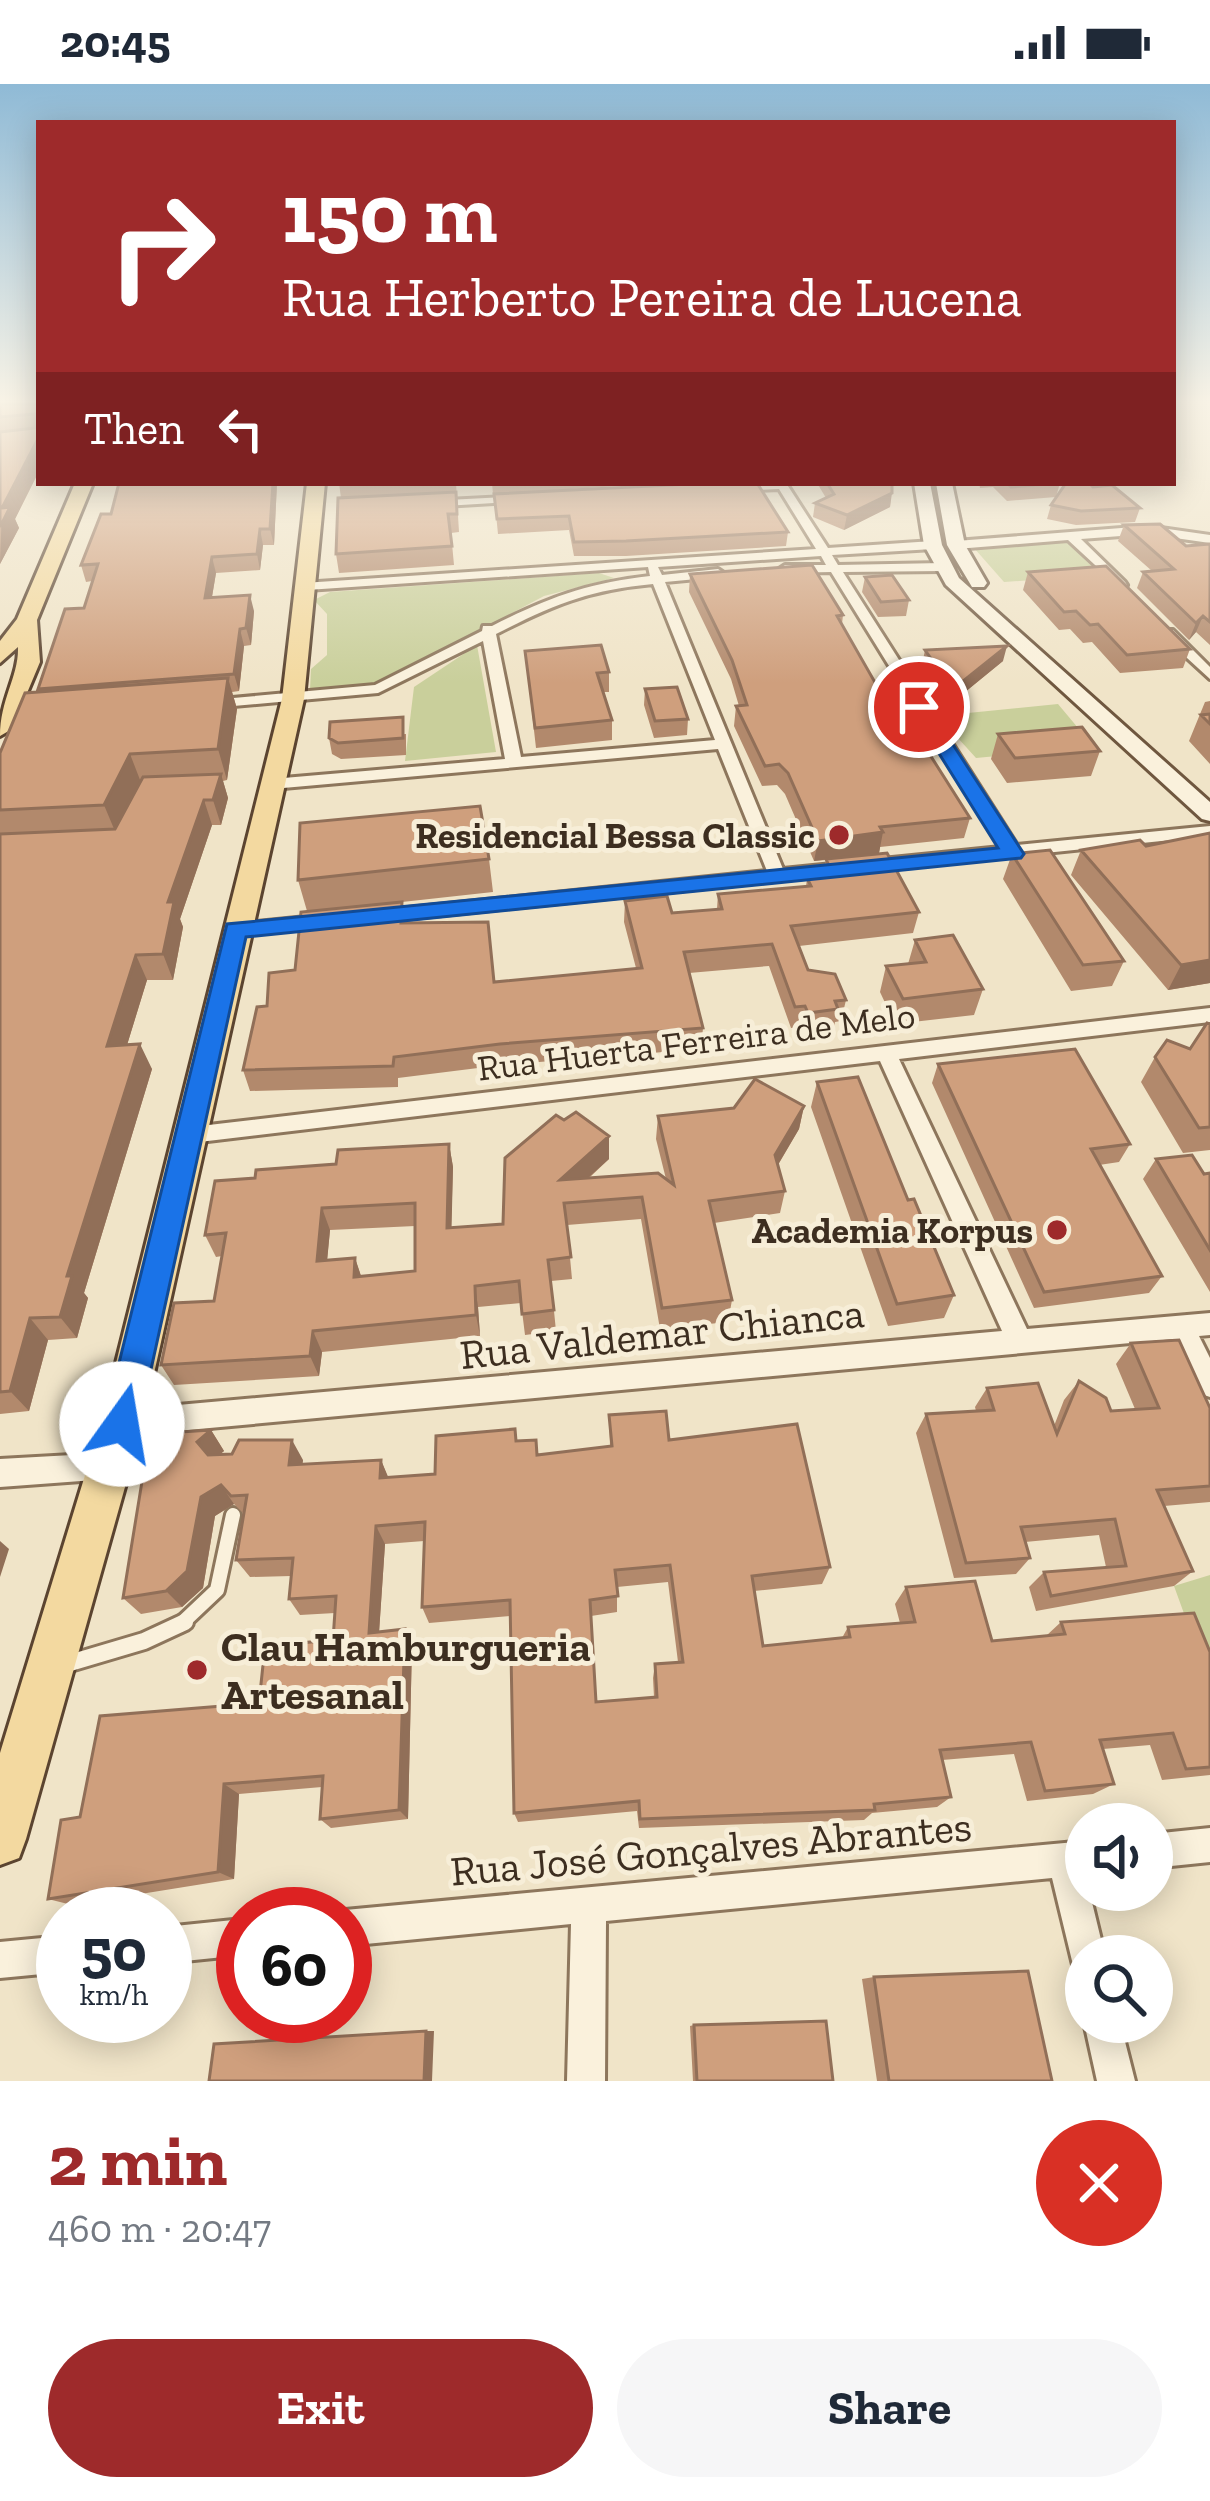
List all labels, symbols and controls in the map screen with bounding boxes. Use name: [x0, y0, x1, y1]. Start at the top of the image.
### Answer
text: 20:45: [60, 15, 170, 69]
text: 150 m: [282, 163, 497, 264]
icon: right: [84, 168, 240, 324]
text: Rua Herberto Pereira de Lucena: [282, 265, 1022, 330]
icon: left: [208, 396, 274, 462]
text: Then: [84, 402, 184, 456]
pin: [868, 656, 970, 758]
icon: arrive: [886, 674, 952, 740]
place label: Residencial Bessa Classic: [415, 814, 815, 857]
marker: Residencial Bessa Classic: [826, 822, 852, 848]
street label: Rua Huerta Ferreira de Melo: [475, 993, 917, 1090]
place label: Academia Korpus: [752, 1209, 1033, 1252]
marker: Academia Korpus: [1044, 1217, 1070, 1243]
street label: Rua Valdemar Chianca: [457, 1287, 867, 1380]
position arrow: [59, 1361, 185, 1487]
place label: Clau Hamburgueria Artesanal: [221, 1621, 591, 1720]
marker: Clau Hamburgueria Artesanal: [184, 1657, 210, 1683]
street label: Rua José Gonçalves Abrantes: [448, 1800, 974, 1897]
map controls: [1065, 1803, 1173, 2043]
button: sound: [1065, 1803, 1173, 1911]
speed limit sign: 60: [216, 1887, 372, 2043]
text: 50: [81, 1914, 147, 1986]
button: search: [1065, 1935, 1173, 2043]
text: km/h: [80, 1977, 148, 2013]
text: 2 min: [48, 2117, 227, 2203]
button: close: [1036, 2120, 1162, 2246]
text: 460 m · 20:47: [48, 2205, 271, 2252]
button: Exit: [48, 2339, 593, 2477]
button: Share: [617, 2339, 1162, 2477]

